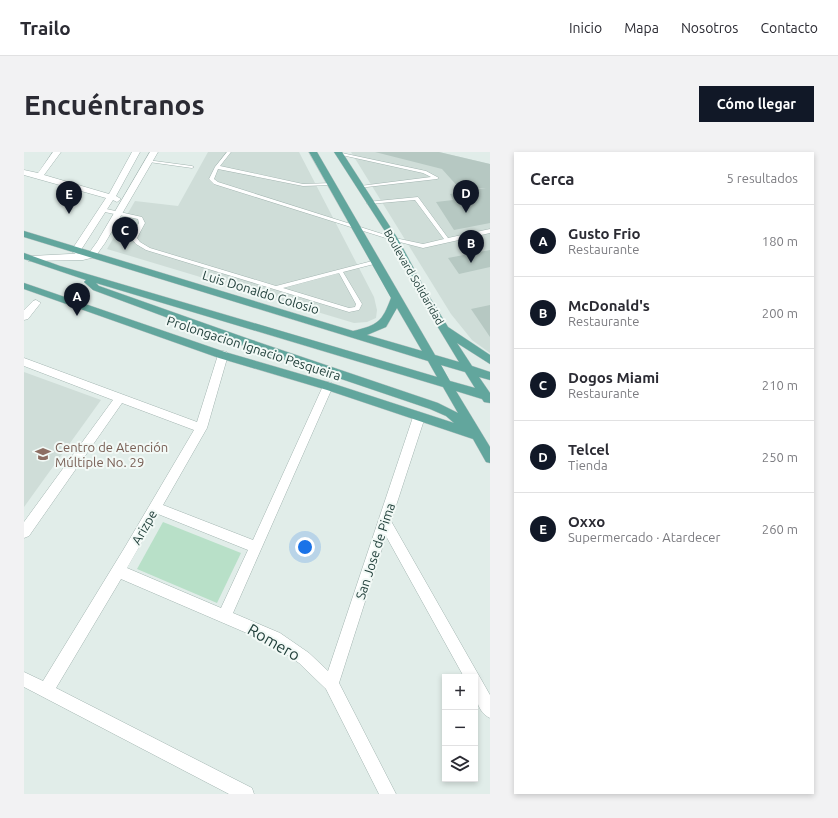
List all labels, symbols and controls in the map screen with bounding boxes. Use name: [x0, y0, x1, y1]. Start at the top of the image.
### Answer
text: Trailo: [20, 17, 71, 39]
text: Inicio: [569, 20, 602, 36]
text: Mapa: [624, 20, 659, 36]
text: Nosotros: [681, 20, 738, 36]
text: Contacto: [760, 20, 818, 36]
button: Cómo llegar: [699, 86, 814, 122]
text: Encuéntranos: [24, 89, 205, 120]
text: Cerca: [530, 169, 575, 188]
text: 5 resultados: [727, 171, 798, 185]
pin: D: [453, 180, 479, 213]
pin: E: [56, 181, 82, 214]
pin: C: [112, 217, 138, 250]
text: Gusto Frio: [568, 225, 641, 242]
street label: Boulevard Solidaridad: [382, 227, 446, 327]
pin: B: [458, 230, 484, 263]
text: A: [538, 234, 548, 248]
text: 180 m: [762, 234, 798, 248]
text: Restaurante: [568, 242, 639, 256]
street label: Luis Donaldo Colosio: [201, 268, 321, 316]
pin: A: [64, 283, 90, 316]
text: McDonald's: [568, 297, 650, 314]
text: B: [539, 306, 547, 320]
text: 200 m: [762, 306, 798, 320]
street label: Prolongacion Ignacio Pesqueira: [165, 313, 343, 383]
text: Restaurante: [568, 314, 639, 328]
text: Dogos Miami: [568, 369, 659, 386]
text: C: [539, 378, 547, 392]
text: 210 m: [762, 378, 798, 392]
text: Restaurante: [568, 386, 639, 400]
place label: Centro de Atención Múltiple No. 29: [55, 440, 168, 469]
text: Telcel: [568, 441, 609, 458]
school or university icon: Centro de Atención Múltiple No. 29: [34, 445, 52, 463]
text: D: [538, 450, 548, 464]
text: 250 m: [762, 450, 798, 464]
text: Tienda: [568, 458, 608, 472]
street label: San Jose de Pima: [353, 501, 397, 601]
street label: Arizpe: [129, 507, 159, 547]
text: Oxxo: [568, 513, 605, 530]
text: E: [539, 522, 547, 536]
text: 260 m: [762, 522, 798, 536]
text: Supermercado · Atardecer: [568, 530, 720, 544]
your location: [295, 537, 315, 557]
street label: Romero: [245, 620, 303, 664]
map controls: [442, 674, 478, 782]
button: +: [442, 674, 478, 710]
button: −: [442, 710, 478, 746]
button: layers: [442, 746, 478, 782]

